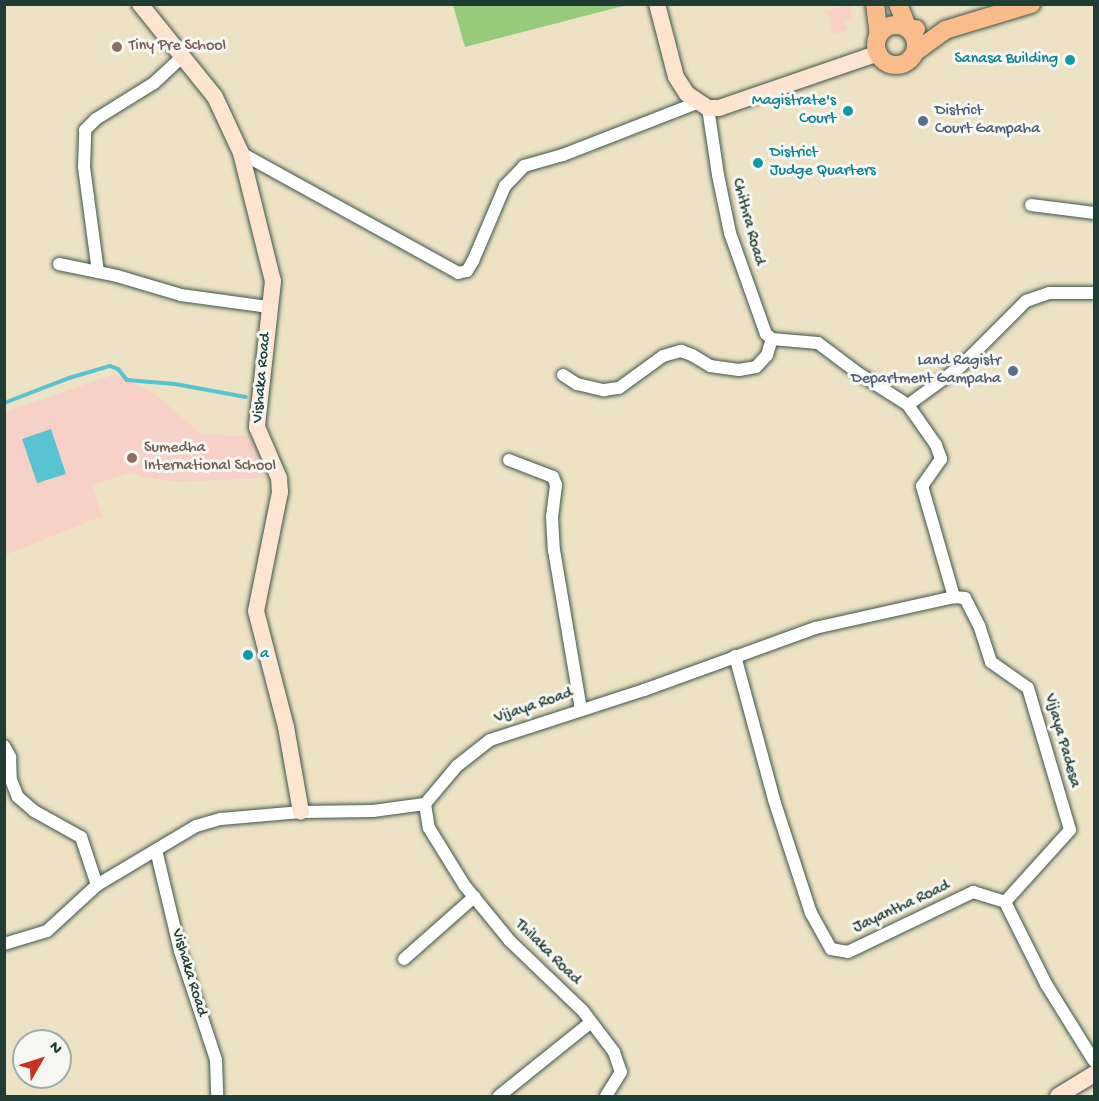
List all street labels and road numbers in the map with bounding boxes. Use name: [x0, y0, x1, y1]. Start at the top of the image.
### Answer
street label: Chithra Road: [726, 176, 768, 268]
street label: Vishaka Road: [249, 332, 277, 424]
street label: Vijaya Road: [492, 685, 576, 729]
street label: Vijaya Padesa: [1038, 692, 1084, 790]
street label: Jayantha Road: [851, 877, 953, 939]
street label: Thilaka Road: [510, 916, 584, 990]
street label: Vishaka Road: [166, 927, 210, 1019]

